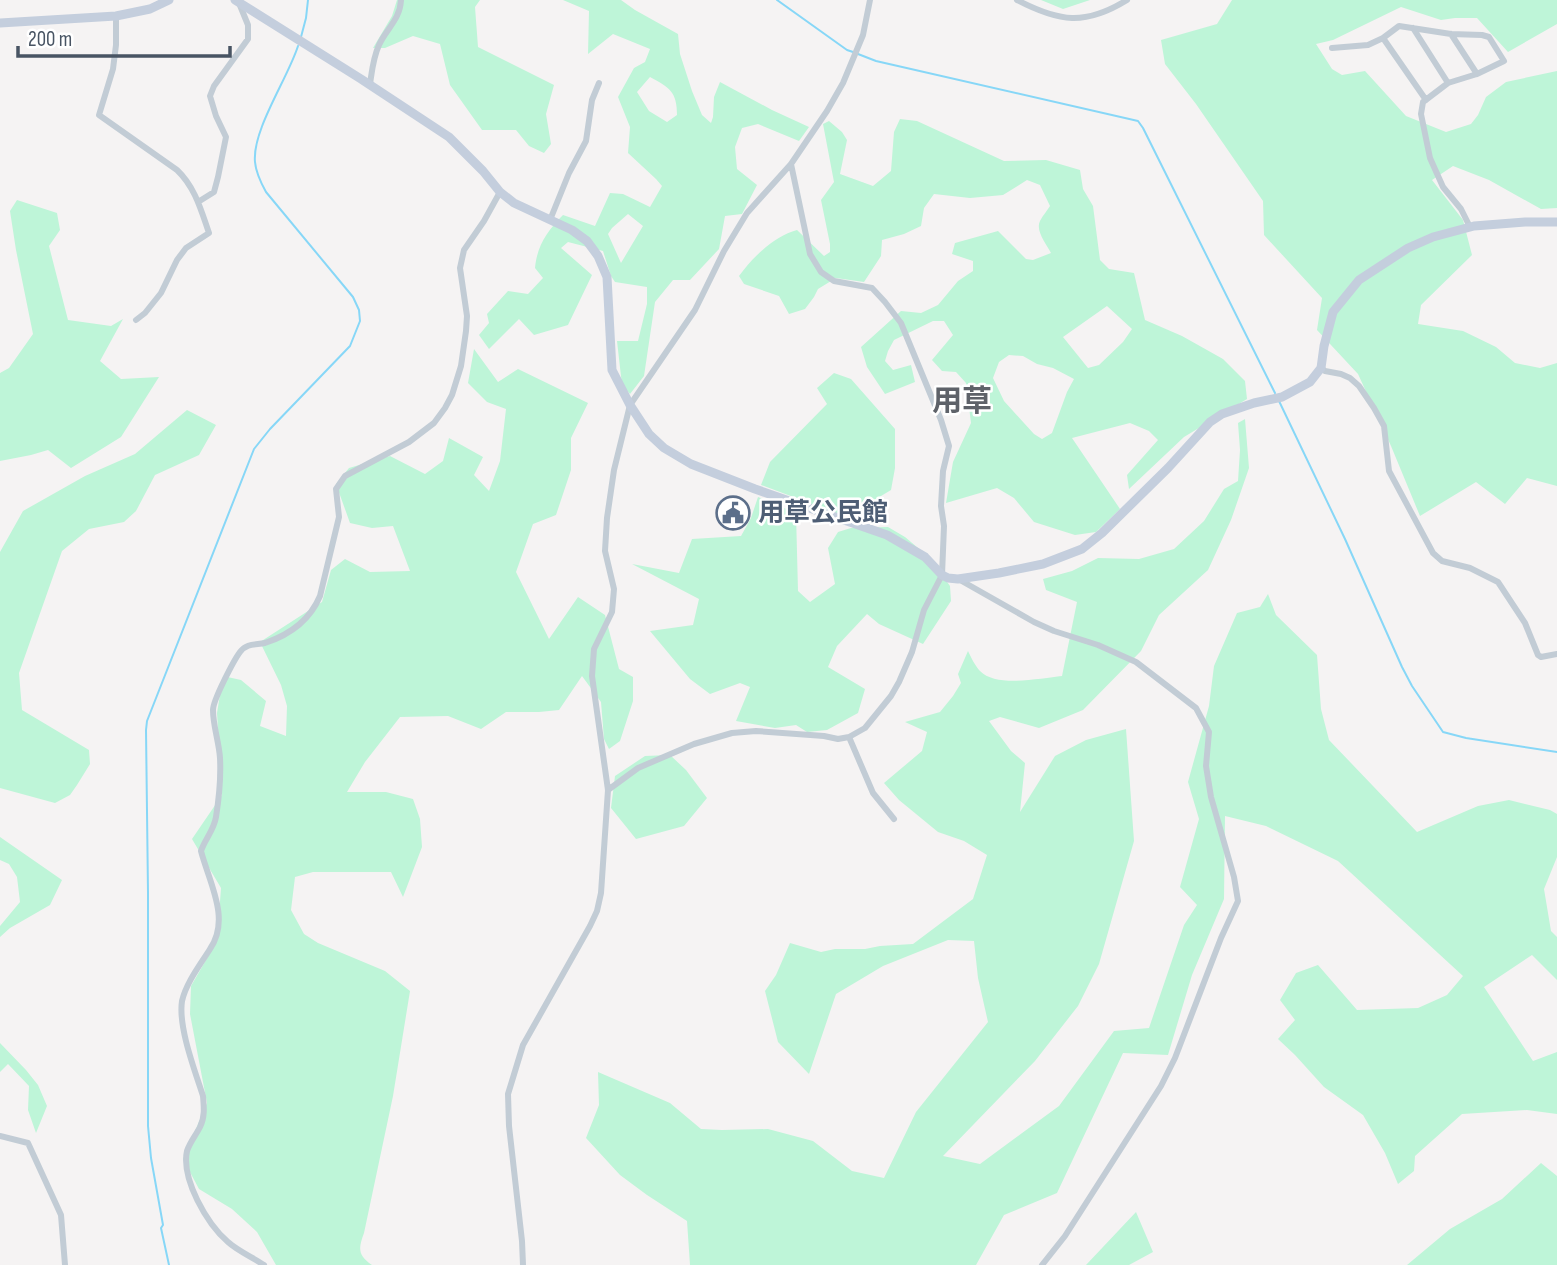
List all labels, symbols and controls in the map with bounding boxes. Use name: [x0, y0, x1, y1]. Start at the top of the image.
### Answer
scale bar: [18, 14, 229, 58]
text: 200 m: [28, 27, 72, 52]
district label: 用草: [932, 384, 992, 420]
public building icon: 用草公民館: [714, 494, 752, 532]
place label: 用草公民館: [758, 498, 888, 529]

